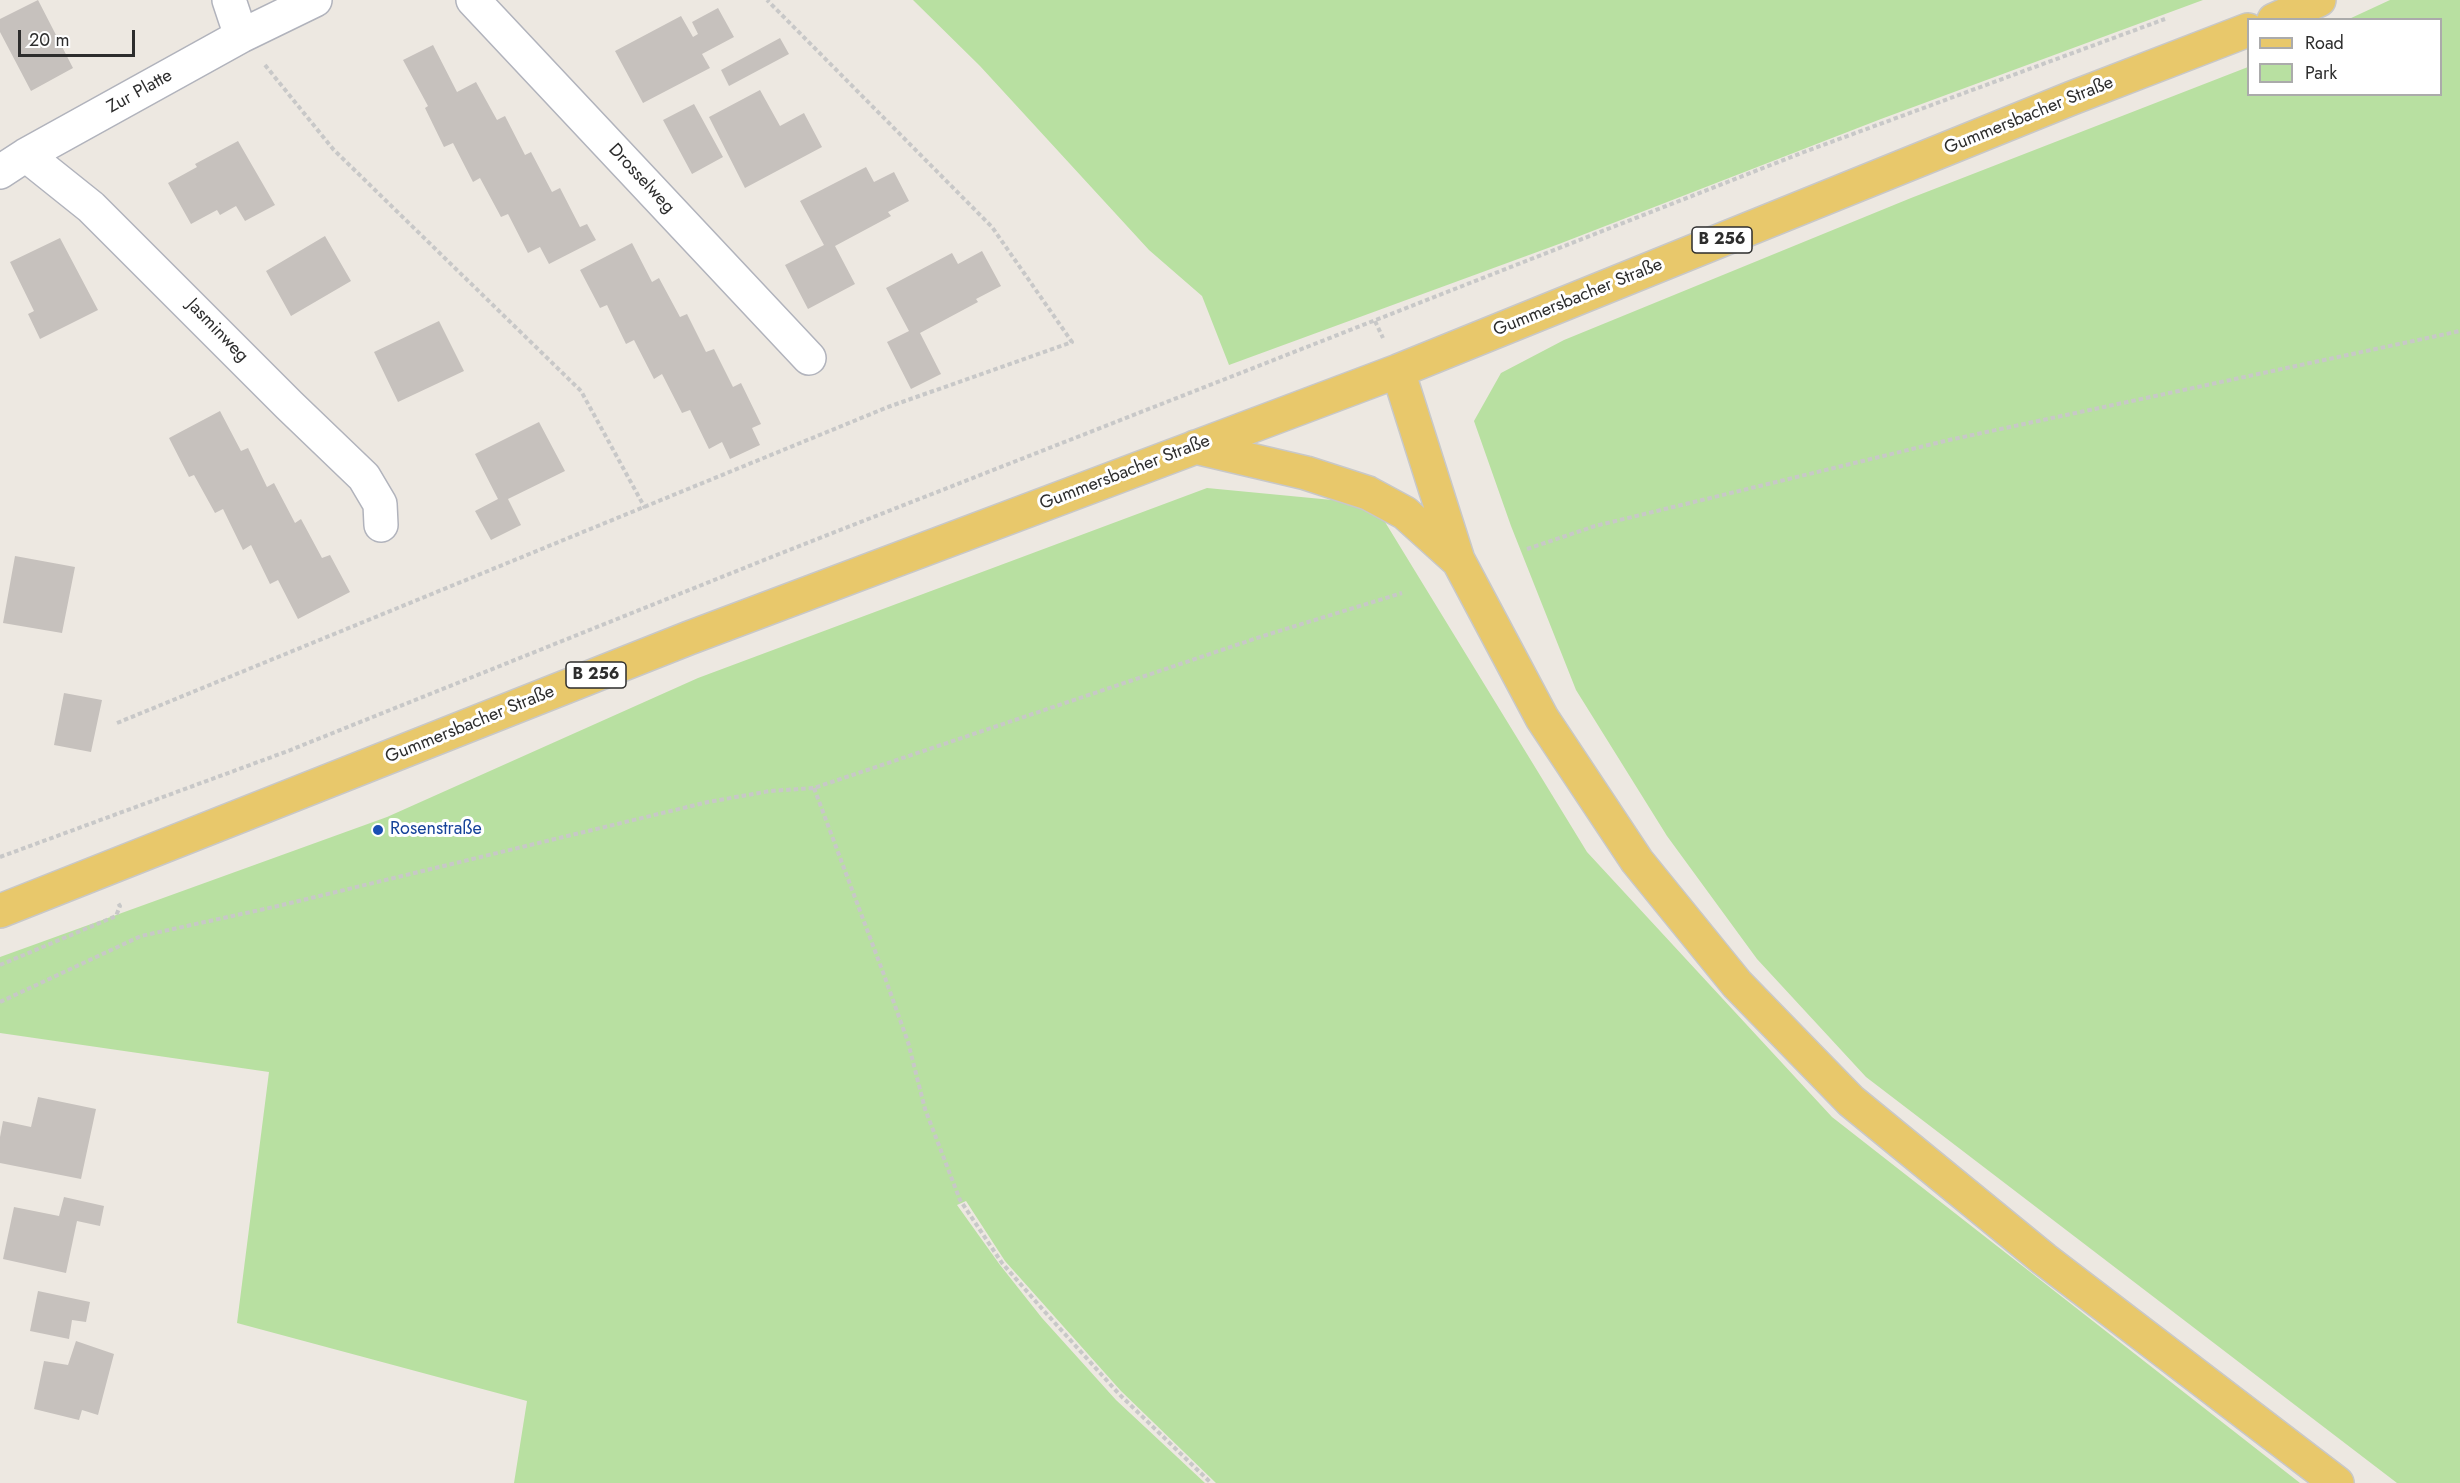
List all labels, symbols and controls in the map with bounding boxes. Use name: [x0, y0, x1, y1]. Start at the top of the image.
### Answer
scale bar: [21, 18, 138, 56]
legend: [2247, 18, 2442, 96]
text: 20 m: [29, 27, 69, 53]
text: Road: [2305, 30, 2344, 56]
text: Park: [2305, 60, 2337, 86]
street label: Zur Platte: [104, 65, 176, 119]
street label: Gummersbacher Straße: [1941, 72, 2117, 160]
street label: Drosselweg: [603, 140, 679, 218]
road number: B 256: [1692, 227, 1752, 253]
street label: Gummersbacher Straße: [1490, 254, 1666, 342]
street label: Jasminweg: [182, 295, 252, 367]
street label: Gummersbacher Straße: [1037, 431, 1213, 515]
road number: B 256: [566, 662, 626, 688]
street label: Gummersbacher Straße: [382, 681, 558, 769]
place label: Rosenstraße: [390, 819, 482, 841]
marker: Rosenstraße: [371, 823, 385, 837]

